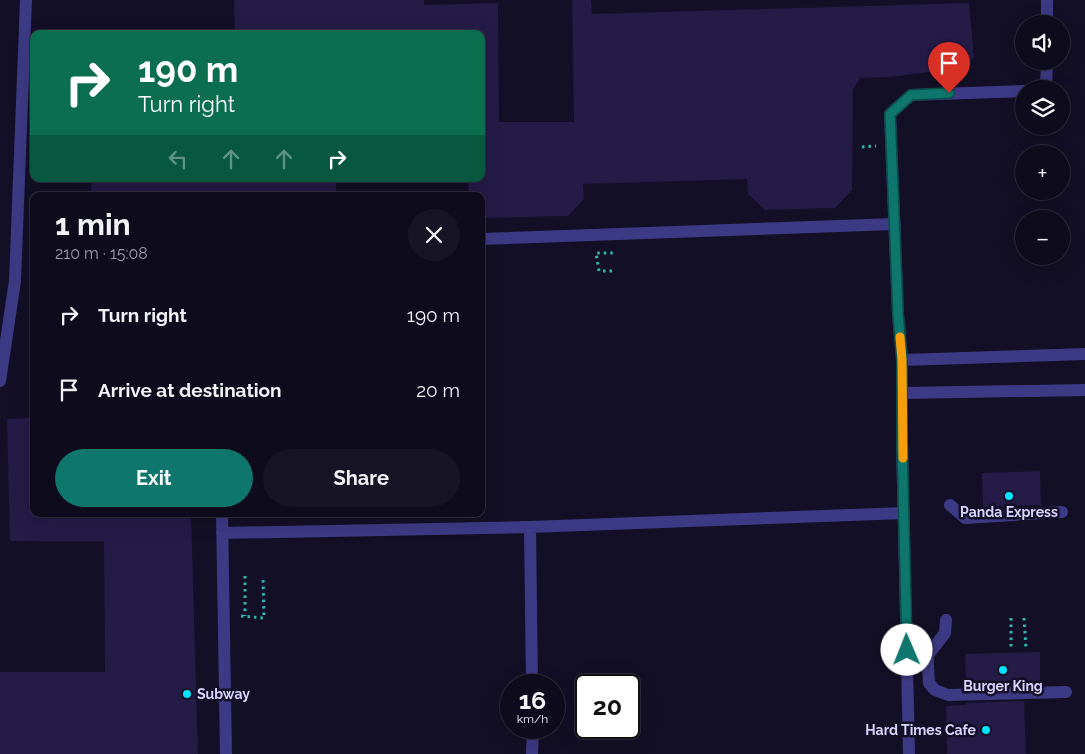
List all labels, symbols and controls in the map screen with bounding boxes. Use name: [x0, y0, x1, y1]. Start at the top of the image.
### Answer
map controls: [1015, 15, 1070, 265]
button: sound: [1015, 15, 1070, 70]
pin: [928, 42, 970, 93]
text: 190 m: [138, 49, 238, 90]
icon: arrive: [935, 49, 963, 77]
icon: right: [55, 50, 120, 115]
button: layers: [1015, 80, 1070, 135]
text: Turn right: [138, 91, 235, 117]
icon: left: [164, 145, 192, 173]
icon: ahead: [217, 145, 245, 173]
icon: ahead: [270, 145, 298, 173]
icon: right: [323, 145, 351, 173]
button: +: [1015, 145, 1070, 200]
text: 1 min: [55, 207, 131, 242]
button: close: [408, 209, 460, 261]
button: −: [1015, 210, 1070, 265]
text: 210 m · 15:08: [55, 244, 148, 263]
icon: right: [55, 301, 83, 329]
text: Turn right: [98, 304, 187, 326]
text: 190 m: [407, 304, 460, 326]
icon: arrive: [55, 376, 83, 404]
text: Arrive at destination: [98, 379, 282, 401]
text: 20 m: [416, 379, 460, 401]
button: Exit: [55, 449, 253, 507]
button: Share: [263, 449, 460, 507]
marker: Panda Express: [1003, 490, 1015, 502]
place label: Panda Express: [960, 504, 1058, 520]
position arrow: [880, 623, 932, 675]
marker: Burger King: [997, 664, 1009, 676]
speed limit sign: 20: [575, 674, 640, 739]
place label: Burger King: [963, 678, 1043, 694]
text: 16: [519, 685, 546, 715]
place label: Subway: [197, 686, 250, 702]
marker: Subway: [181, 688, 193, 700]
text: km/h: [517, 712, 548, 726]
place label: Hard Times Cafe: [865, 722, 977, 738]
marker: Hard Times Cafe: [980, 724, 992, 736]

